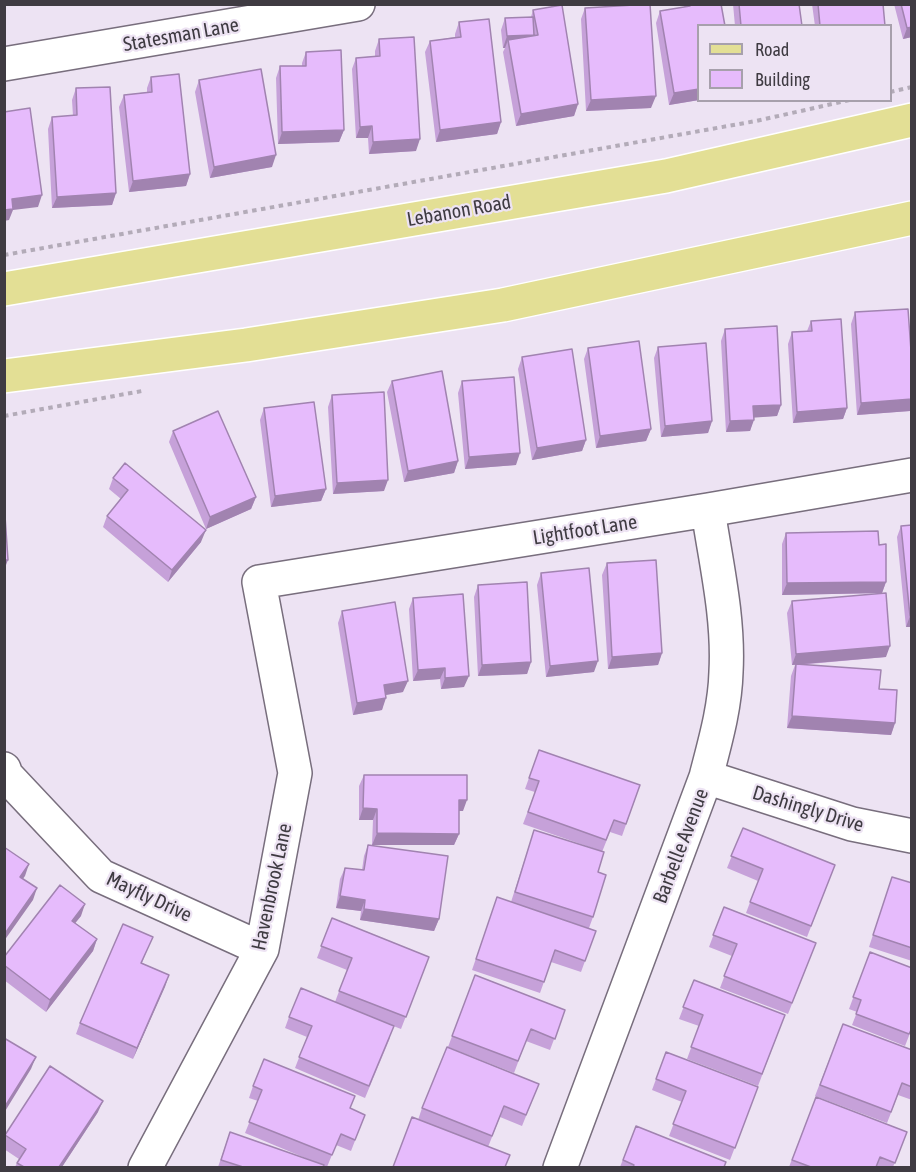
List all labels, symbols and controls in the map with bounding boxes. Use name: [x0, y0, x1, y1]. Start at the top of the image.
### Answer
street label: Statesman Lane: [121, 13, 241, 57]
legend: [697, 24, 892, 102]
text: Road: [755, 39, 789, 60]
text: Building: [755, 69, 810, 90]
street label: Lebanon Road: [405, 190, 513, 232]
street label: Lightfoot Lane: [531, 510, 639, 550]
street label: Dashingly Drive: [749, 781, 867, 837]
street label: Barbelle Avenue: [648, 785, 714, 907]
street label: Havenbrook Lane: [247, 821, 297, 953]
street label: Mayfly Drive: [103, 867, 195, 927]

